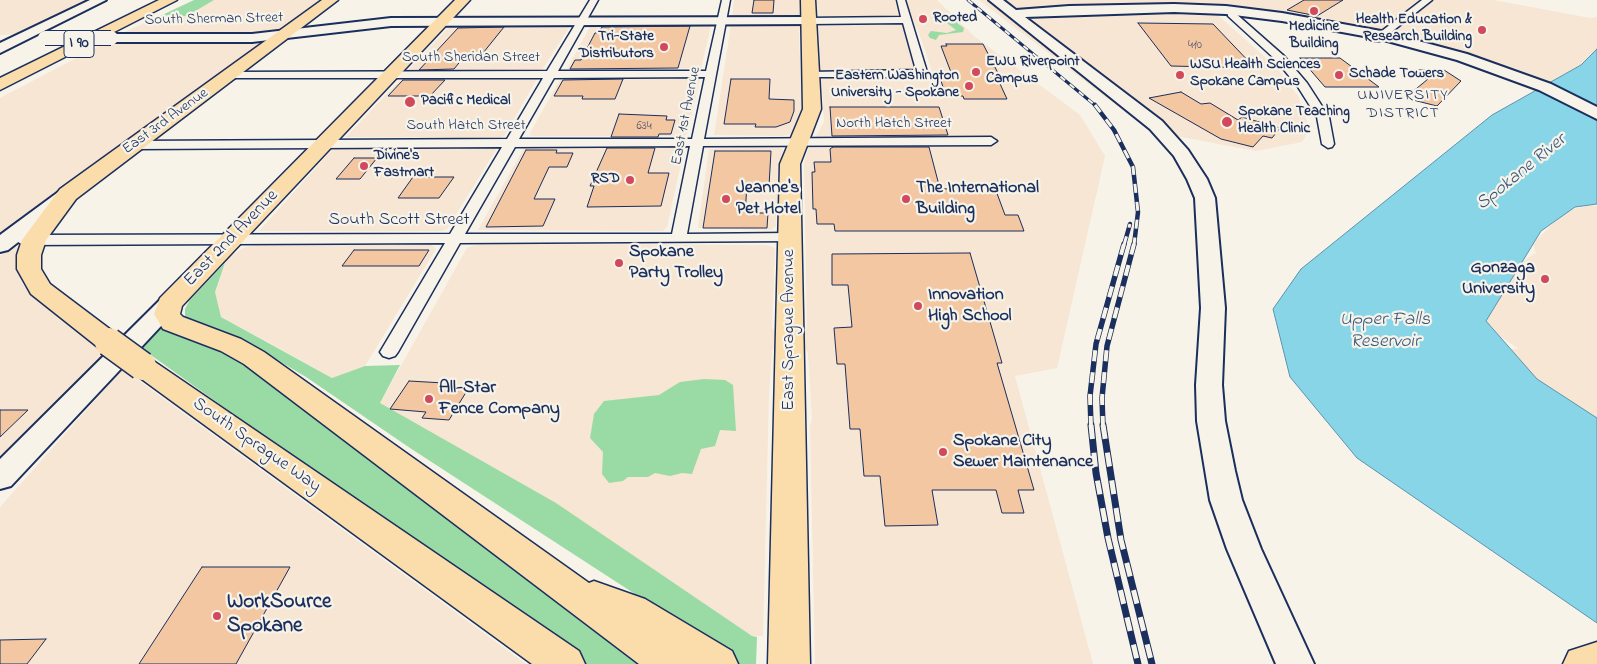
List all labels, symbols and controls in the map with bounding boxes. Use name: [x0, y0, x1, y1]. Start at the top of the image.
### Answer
marker: Medicine Building: [1308, 5, 1320, 17]
street label: South Sherman Street: [145, 10, 283, 30]
place label: Rooted: [933, 10, 977, 28]
place label: Health Education & Research Building: [1356, 12, 1472, 47]
marker: Rooted: [917, 13, 929, 25]
place label: Medicine Building: [1289, 19, 1339, 54]
marker: Health Education & Research Building: [1476, 24, 1488, 36]
place label: Tri-State Distributors: [579, 29, 654, 64]
road number: I 90: [64, 31, 94, 58]
house number: 410: [1188, 39, 1202, 53]
marker: Tri-State Distributors: [658, 41, 670, 53]
street label: South Sheridan Street: [402, 50, 540, 68]
place label: EWU Riverpoint Campus: [986, 54, 1080, 89]
place label: WSU Health Sciences Spokane Campus: [1190, 57, 1321, 92]
street label: East 1st Avenue: [669, 65, 705, 167]
marker: EWU Riverpoint Campus: [970, 66, 982, 78]
place label: Schade Towers: [1349, 66, 1444, 84]
place label: Eastern Washington University - Spokane: [831, 68, 959, 103]
marker: WSU Health Sciences Spokane Campus: [1174, 69, 1186, 81]
marker: Schade Towers: [1333, 69, 1345, 81]
marker: Eastern Washington University - Spokane: [963, 80, 975, 92]
street label: East 3rd Avenue: [120, 85, 212, 159]
district label: UNIVERSITY DISTRICT: [1356, 86, 1450, 124]
place label: Pacific Medical: [421, 93, 511, 111]
marker: Pacific Medical: [403, 95, 417, 109]
place label: Spokane Teaching Health Clinic: [1238, 104, 1350, 139]
marker: Spokane Teaching Health Clinic: [1220, 115, 1234, 129]
street label: North Hatch Street: [836, 116, 952, 134]
street label: South Hatch Street: [406, 118, 526, 136]
house number: 634: [636, 120, 652, 134]
water label: Spokane River: [1472, 130, 1572, 216]
place label: Divine's Fastmart: [374, 148, 434, 183]
marker: Divine's Fastmart: [358, 160, 370, 172]
place label: RSD: [591, 171, 620, 189]
marker: RSD: [624, 174, 636, 186]
place label: Jeanne's Pet Hotel: [736, 178, 801, 220]
place label: The International Building: [916, 178, 1039, 220]
street label: East 2nd Avenue: [180, 186, 284, 292]
marker: Jeanne's Pet Hotel: [720, 193, 732, 205]
marker: The International Building: [900, 193, 912, 205]
street label: South Scott Street: [328, 210, 470, 232]
place label: Spokane Party Trolley: [629, 242, 723, 284]
street label: East Sprague Avenue: [779, 249, 801, 411]
marker: Spokane Party Trolley: [613, 257, 625, 269]
place label: Gonzaga University: [1462, 258, 1535, 300]
marker: Gonzaga University: [1539, 273, 1551, 285]
place label: Innovation High School: [928, 285, 1011, 328]
marker: Innovation High School: [912, 300, 924, 312]
water label: Upper Falls Reservoir: [1340, 310, 1430, 354]
place label: All-Star Fence Company: [439, 378, 560, 420]
marker: All-Star Fence Company: [423, 393, 435, 405]
street label: South Sprague Way: [188, 394, 324, 498]
place label: Spokane City Sewer Maintenance: [953, 431, 1093, 474]
marker: Spokane City Sewer Maintenance: [937, 446, 949, 458]
place label: WorkSource Spokane: [227, 591, 331, 641]
marker: WorkSource Spokane: [211, 610, 223, 622]

